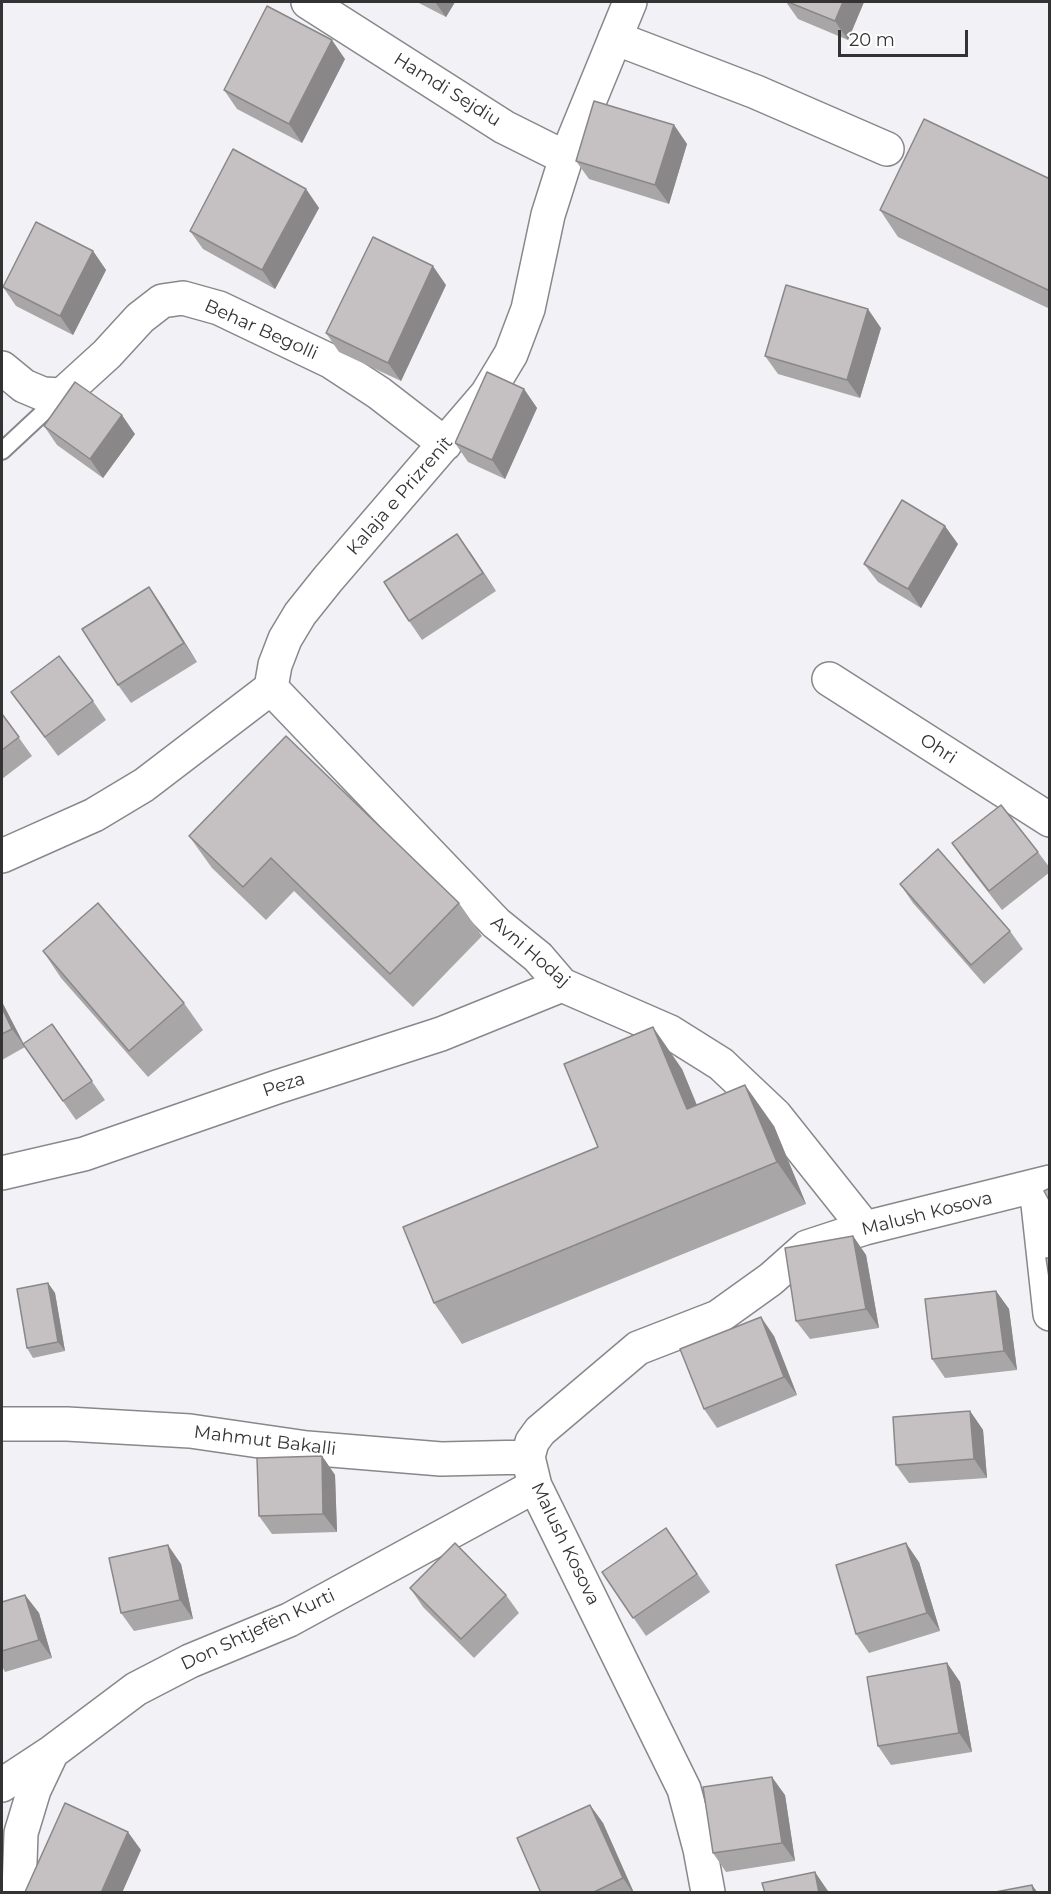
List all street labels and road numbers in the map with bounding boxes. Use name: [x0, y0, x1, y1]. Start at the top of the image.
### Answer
street label: Hamdi Sejdiu: [390, 49, 504, 131]
street label: Behar Begolli: [201, 295, 321, 365]
street label: Kalaja e Prizrenit: [343, 432, 457, 560]
street label: Ohri: [916, 729, 960, 769]
street label: Avni Hodaj: [486, 912, 574, 992]
street label: Peza: [260, 1068, 308, 1102]
street label: Malush Kosova: [859, 1187, 995, 1241]
street label: Mahmut Bakalli: [193, 1422, 337, 1460]
street label: Malush Kosova: [526, 1479, 604, 1609]
street label: Don Shtjefën Kurti: [178, 1585, 338, 1675]

